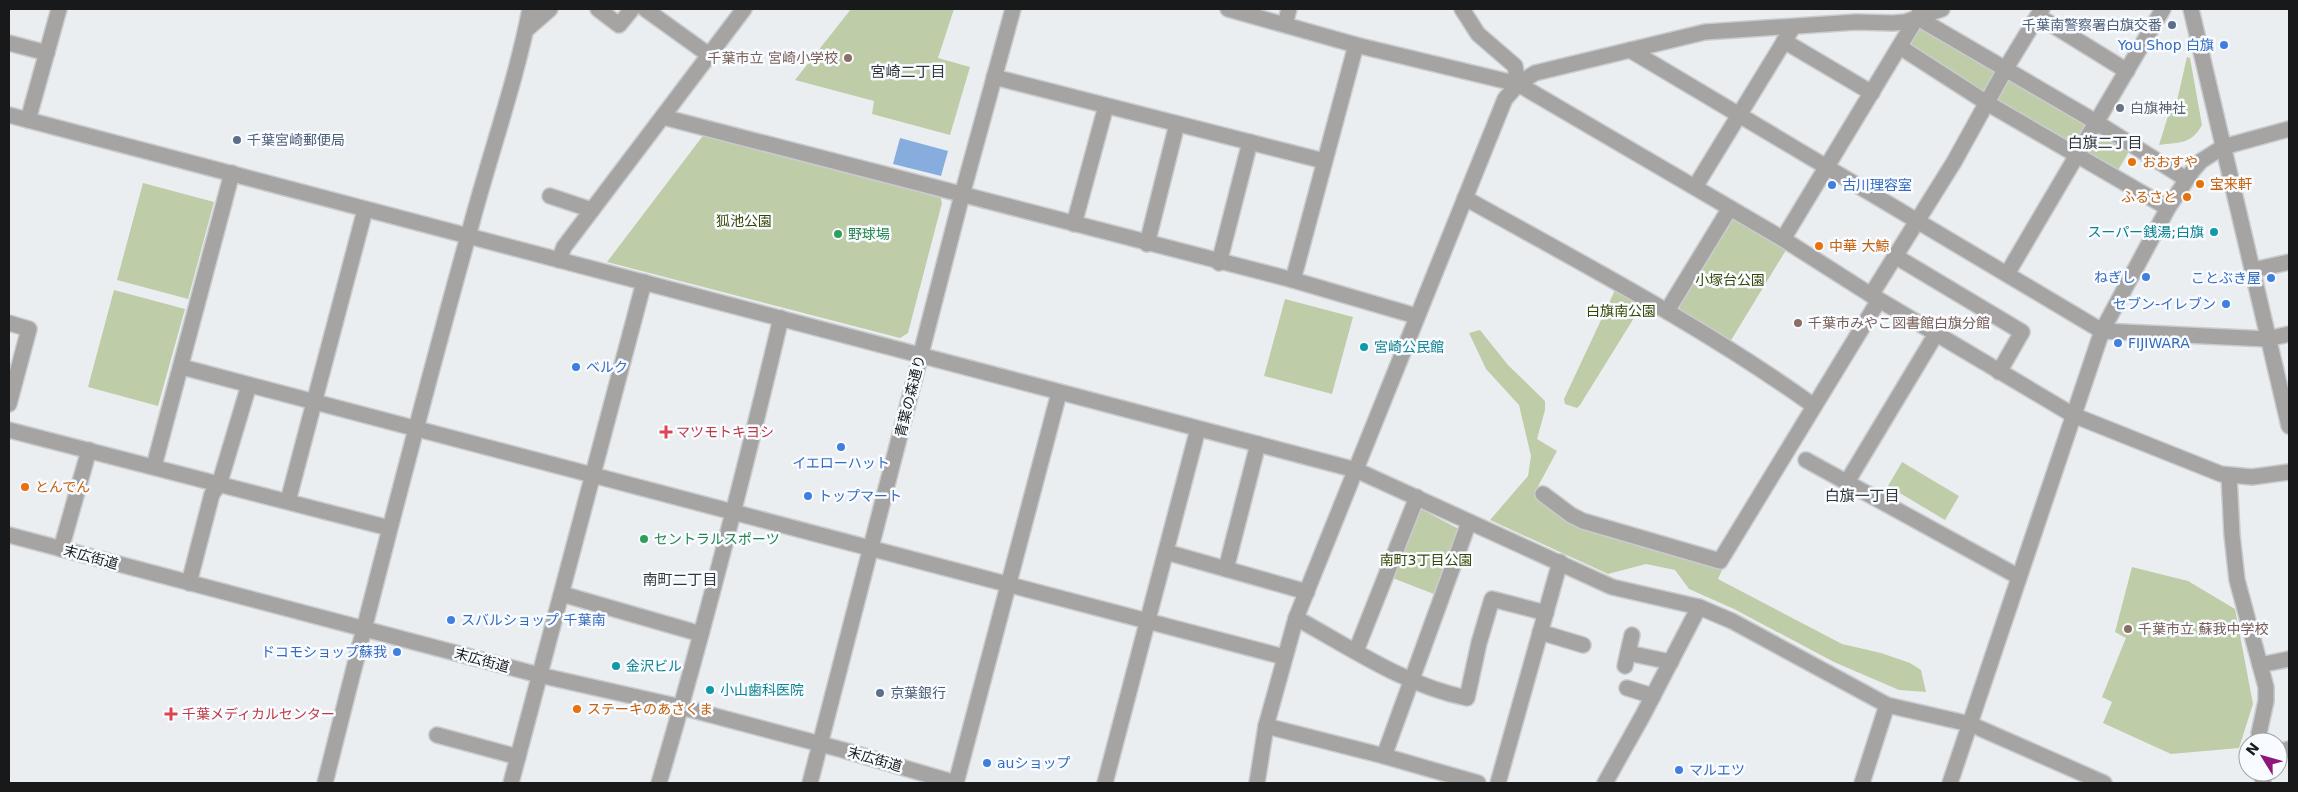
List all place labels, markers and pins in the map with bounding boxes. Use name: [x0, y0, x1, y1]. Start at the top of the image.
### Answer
place label: 千葉南警察署白旗交番: [2022, 17, 2162, 33]
marker: 千葉南警察署白旗交番: [2166, 19, 2178, 31]
place label: You Shop 白旗: [2117, 37, 2214, 53]
marker: You Shop 白旗: [2218, 39, 2230, 51]
place label: 千葉市立 宮崎小学校: [708, 50, 838, 66]
marker: 千葉市立 宮崎小学校: [842, 52, 854, 64]
place label: 白旗神社: [2130, 100, 2186, 116]
marker: 白旗神社: [2114, 102, 2126, 114]
place label: 千葉宮崎郵便局: [247, 132, 345, 148]
marker: 千葉宮崎郵便局: [231, 134, 243, 146]
place label: おおすや: [2142, 154, 2198, 170]
marker: おおすや: [2126, 156, 2138, 168]
place label: 宝来軒: [2210, 176, 2252, 192]
place label: 古川理容室: [1842, 177, 1912, 193]
marker: 宝来軒: [2194, 178, 2206, 190]
marker: 古川理容室: [1826, 179, 1838, 191]
place label: ふるさと: [2121, 189, 2177, 205]
marker: ふるさと: [2181, 191, 2193, 203]
place label: スーパー銭湯;白旗: [2087, 224, 2204, 240]
place label: 野球場: [848, 226, 890, 242]
marker: スーパー銭湯;白旗: [2208, 226, 2220, 238]
marker: 野球場: [832, 228, 844, 240]
place label: 中華 大鯨: [1829, 238, 1889, 254]
marker: 中華 大鯨: [1813, 240, 1825, 252]
place label: ねぎし: [2094, 269, 2136, 285]
place label: ことぶき屋: [2191, 270, 2261, 286]
marker: ねぎし: [2140, 271, 2152, 283]
marker: ことぶき屋: [2265, 272, 2277, 284]
place label: セブン-イレブン: [2113, 296, 2216, 312]
marker: セブン-イレブン: [2220, 298, 2232, 310]
place label: 千葉市みやこ図書館白旗分館: [1808, 315, 1990, 331]
marker: 千葉市みやこ図書館白旗分館: [1792, 317, 1804, 329]
place label: FIJIWARA: [2128, 335, 2190, 351]
marker: FIJIWARA: [2112, 337, 2124, 349]
place label: 宮崎公民館: [1374, 339, 1444, 355]
marker: 宮崎公民館: [1358, 341, 1370, 353]
place label: ベルク: [586, 359, 628, 375]
marker: ベルク: [570, 361, 582, 373]
place label: マツモトキヨシ: [676, 424, 774, 440]
marker: マツモトキヨシ: [660, 426, 672, 438]
marker: イエローハット: [835, 441, 847, 453]
place label: イエローハット: [792, 455, 890, 471]
place label: とんでん: [35, 479, 90, 495]
marker: とんでん: [19, 481, 31, 493]
place label: トップマート: [818, 488, 902, 504]
marker: トップマート: [802, 490, 814, 502]
place label: セントラルスポーツ: [654, 531, 780, 547]
marker: セントラルスポーツ: [638, 533, 650, 545]
place label: スバルショップ 千葉南: [461, 612, 605, 628]
marker: スバルショップ 千葉南: [445, 614, 457, 626]
place label: 千葉市立 蘇我中学校: [2138, 621, 2268, 637]
marker: 千葉市立 蘇我中学校: [2122, 623, 2134, 635]
place label: ドコモショップ蘇我: [261, 644, 387, 660]
marker: ドコモショップ蘇我: [391, 646, 403, 658]
place label: 金沢ビル: [626, 658, 682, 674]
marker: 金沢ビル: [610, 660, 622, 672]
place label: 小山歯科医院: [720, 682, 804, 698]
marker: 小山歯科医院: [704, 684, 716, 696]
place label: 京葉銀行: [890, 685, 946, 701]
marker: 京葉銀行: [874, 687, 886, 699]
place label: ステーキのあさくま: [587, 701, 713, 717]
marker: ステーキのあさくま: [571, 703, 583, 715]
place label: 千葉メディカルセンター: [182, 706, 335, 722]
marker: 千葉メディカルセンター: [164, 707, 178, 721]
place label: auショップ: [997, 755, 1070, 771]
marker: auショップ: [981, 757, 993, 769]
place label: マルエツ: [1689, 762, 1745, 778]
marker: マルエツ: [1673, 764, 1685, 776]

